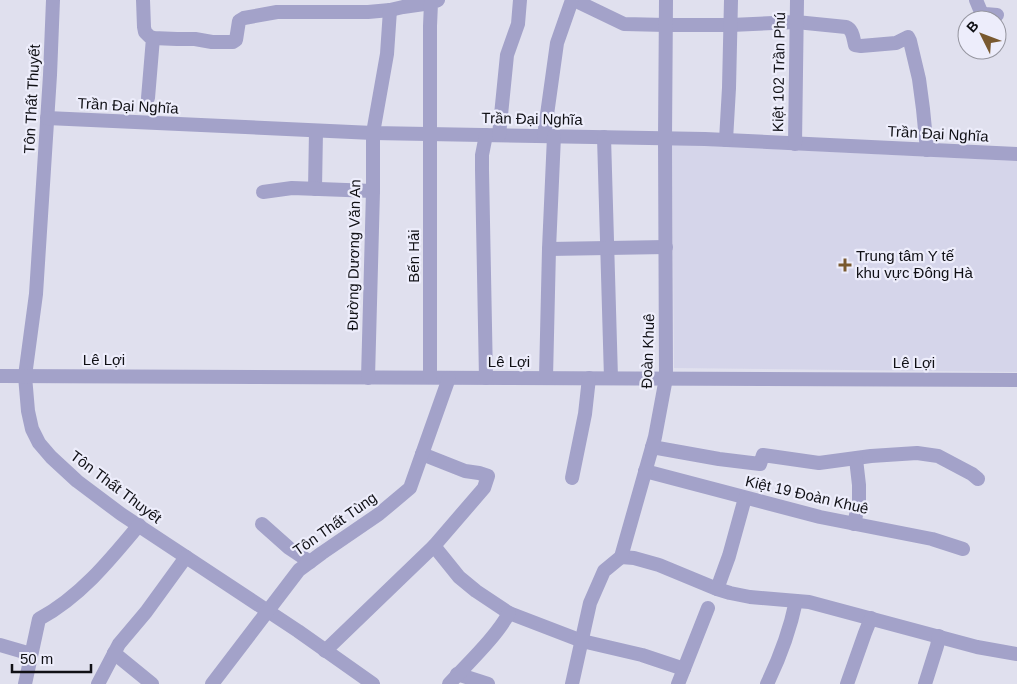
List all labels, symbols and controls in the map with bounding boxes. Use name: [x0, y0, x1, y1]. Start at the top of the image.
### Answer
north arrow: [957, 10, 1007, 60]
street label: Kiệt 102 Trần Phú: [769, 12, 788, 132]
text: B: [963, 17, 982, 35]
street label: Tôn Thất Thuyết: [20, 43, 43, 154]
street label: Trần Đại Nghĩa: [77, 94, 180, 117]
street label: Trần Đại Nghĩa: [481, 109, 583, 128]
street label: Trần Đại Nghĩa: [887, 122, 990, 145]
street label: Đường Dương Văn An: [344, 179, 363, 331]
street label: Bến Hải: [405, 229, 422, 283]
place label: Trung tâm Y tế khu vực Đông Hà: [856, 247, 973, 281]
marker: Trung tâm Y tế khu vực Đông Hà: [838, 258, 852, 272]
street label: Đoàn Khuê: [638, 313, 657, 389]
street label: Lê Lợi: [83, 351, 125, 368]
street label: Lê Lợi: [488, 353, 530, 370]
street label: Lê Lợi: [893, 354, 935, 371]
street label: Tôn Thất Thuyết: [67, 447, 166, 527]
street label: Kiệt 19 Đoàn Khuê: [744, 472, 870, 517]
street label: Tôn Thất Tùng: [290, 489, 380, 559]
scale bar: [12, 642, 91, 674]
text: 50 m: [20, 650, 53, 667]

